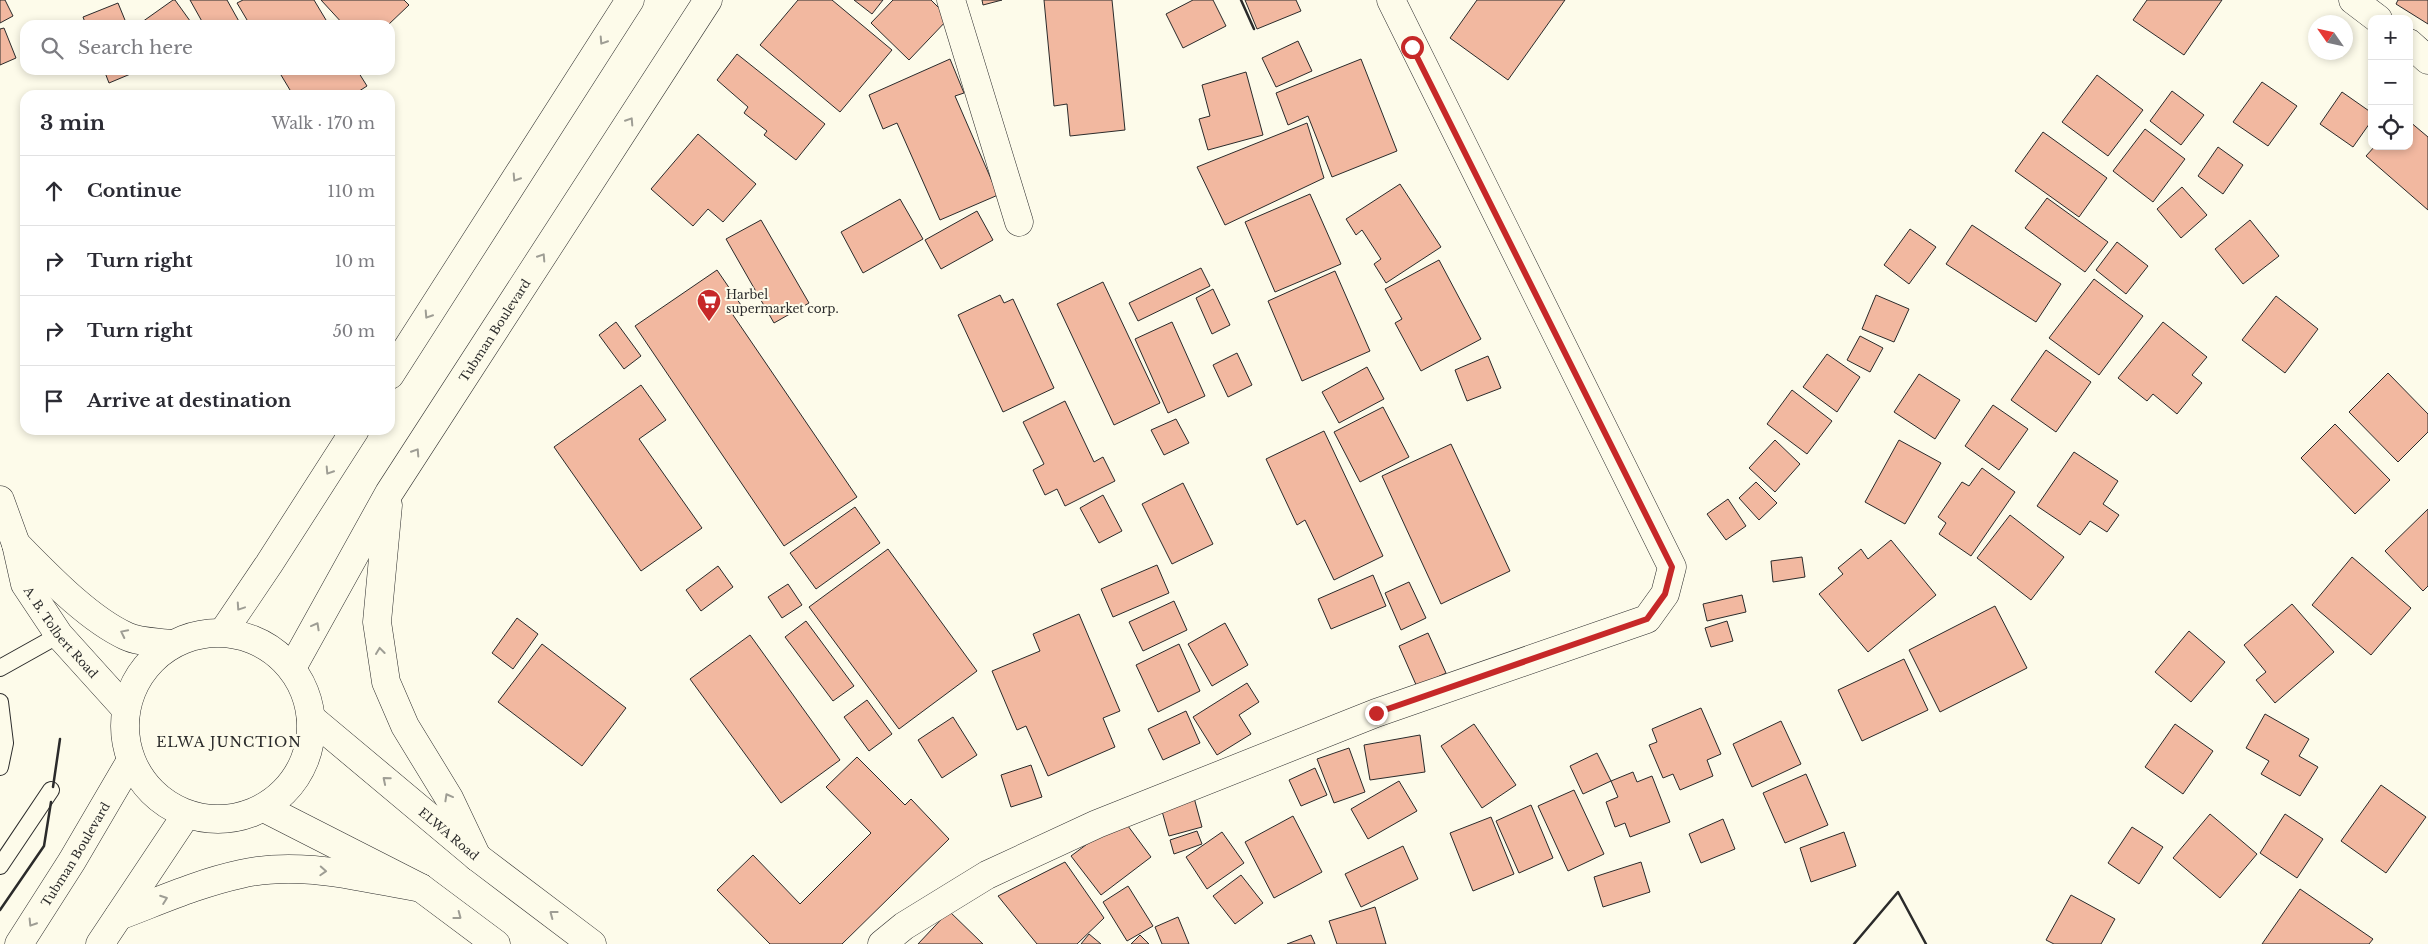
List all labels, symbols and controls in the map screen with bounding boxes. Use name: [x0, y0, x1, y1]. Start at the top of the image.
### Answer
north arrow: [2308, 15, 2353, 60]
map controls: [2368, 15, 2413, 150]
button: +: [2368, 15, 2413, 60]
search box: [20, 20, 395, 75]
icon: search: [38, 34, 66, 62]
text: Search here: [78, 36, 193, 59]
one-way arrow: [600, 36, 610, 45]
route start: [1401, 36, 1424, 59]
button: −: [2368, 60, 2413, 105]
button: locate: [2368, 105, 2413, 150]
text: 3 min: [40, 110, 105, 136]
text: Walk · 170 m: [272, 113, 375, 133]
one-way arrow: [624, 117, 634, 126]
one-way arrow: [513, 172, 522, 182]
icon: ahead: [40, 177, 68, 205]
text: Continue: [87, 179, 182, 202]
text: 110 m: [328, 181, 375, 201]
icon: right: [40, 247, 68, 275]
text: Turn right: [87, 249, 193, 272]
text: 10 m: [335, 251, 375, 271]
one-way arrow: [536, 253, 545, 263]
street label: Tubman Boulevard: [456, 276, 533, 384]
place label: Harbel supermarket corp.: [726, 287, 839, 316]
supermarket icon: Harbel supermarket corp.: [696, 288, 722, 322]
one-way arrow: [425, 310, 435, 319]
icon: right: [40, 317, 68, 345]
text: Turn right: [87, 319, 193, 342]
text: 50 m: [333, 321, 375, 341]
icon: arrive: [40, 387, 68, 415]
text: Arrive at destination: [87, 389, 291, 412]
one-way arrow: [410, 449, 419, 458]
one-way arrow: [325, 466, 335, 475]
street label: A. B. Tolbert Road: [21, 583, 101, 681]
one-way arrow: [237, 601, 246, 611]
one-way arrow: [309, 622, 319, 631]
one-way arrow: [120, 629, 129, 640]
one-way arrow: [375, 647, 386, 655]
route end: [1365, 702, 1388, 725]
district label: ELWA JUNCTION: [156, 733, 302, 751]
one-way arrow: [383, 777, 392, 786]
one-way arrow: [445, 793, 455, 802]
street label: Tubman Boulevard: [38, 799, 112, 909]
street label: ELWA Road: [416, 804, 482, 863]
one-way arrow: [319, 865, 327, 876]
one-way arrow: [160, 895, 168, 905]
one-way arrow: [452, 910, 462, 919]
one-way arrow: [550, 912, 559, 920]
one-way arrow: [29, 918, 39, 927]

